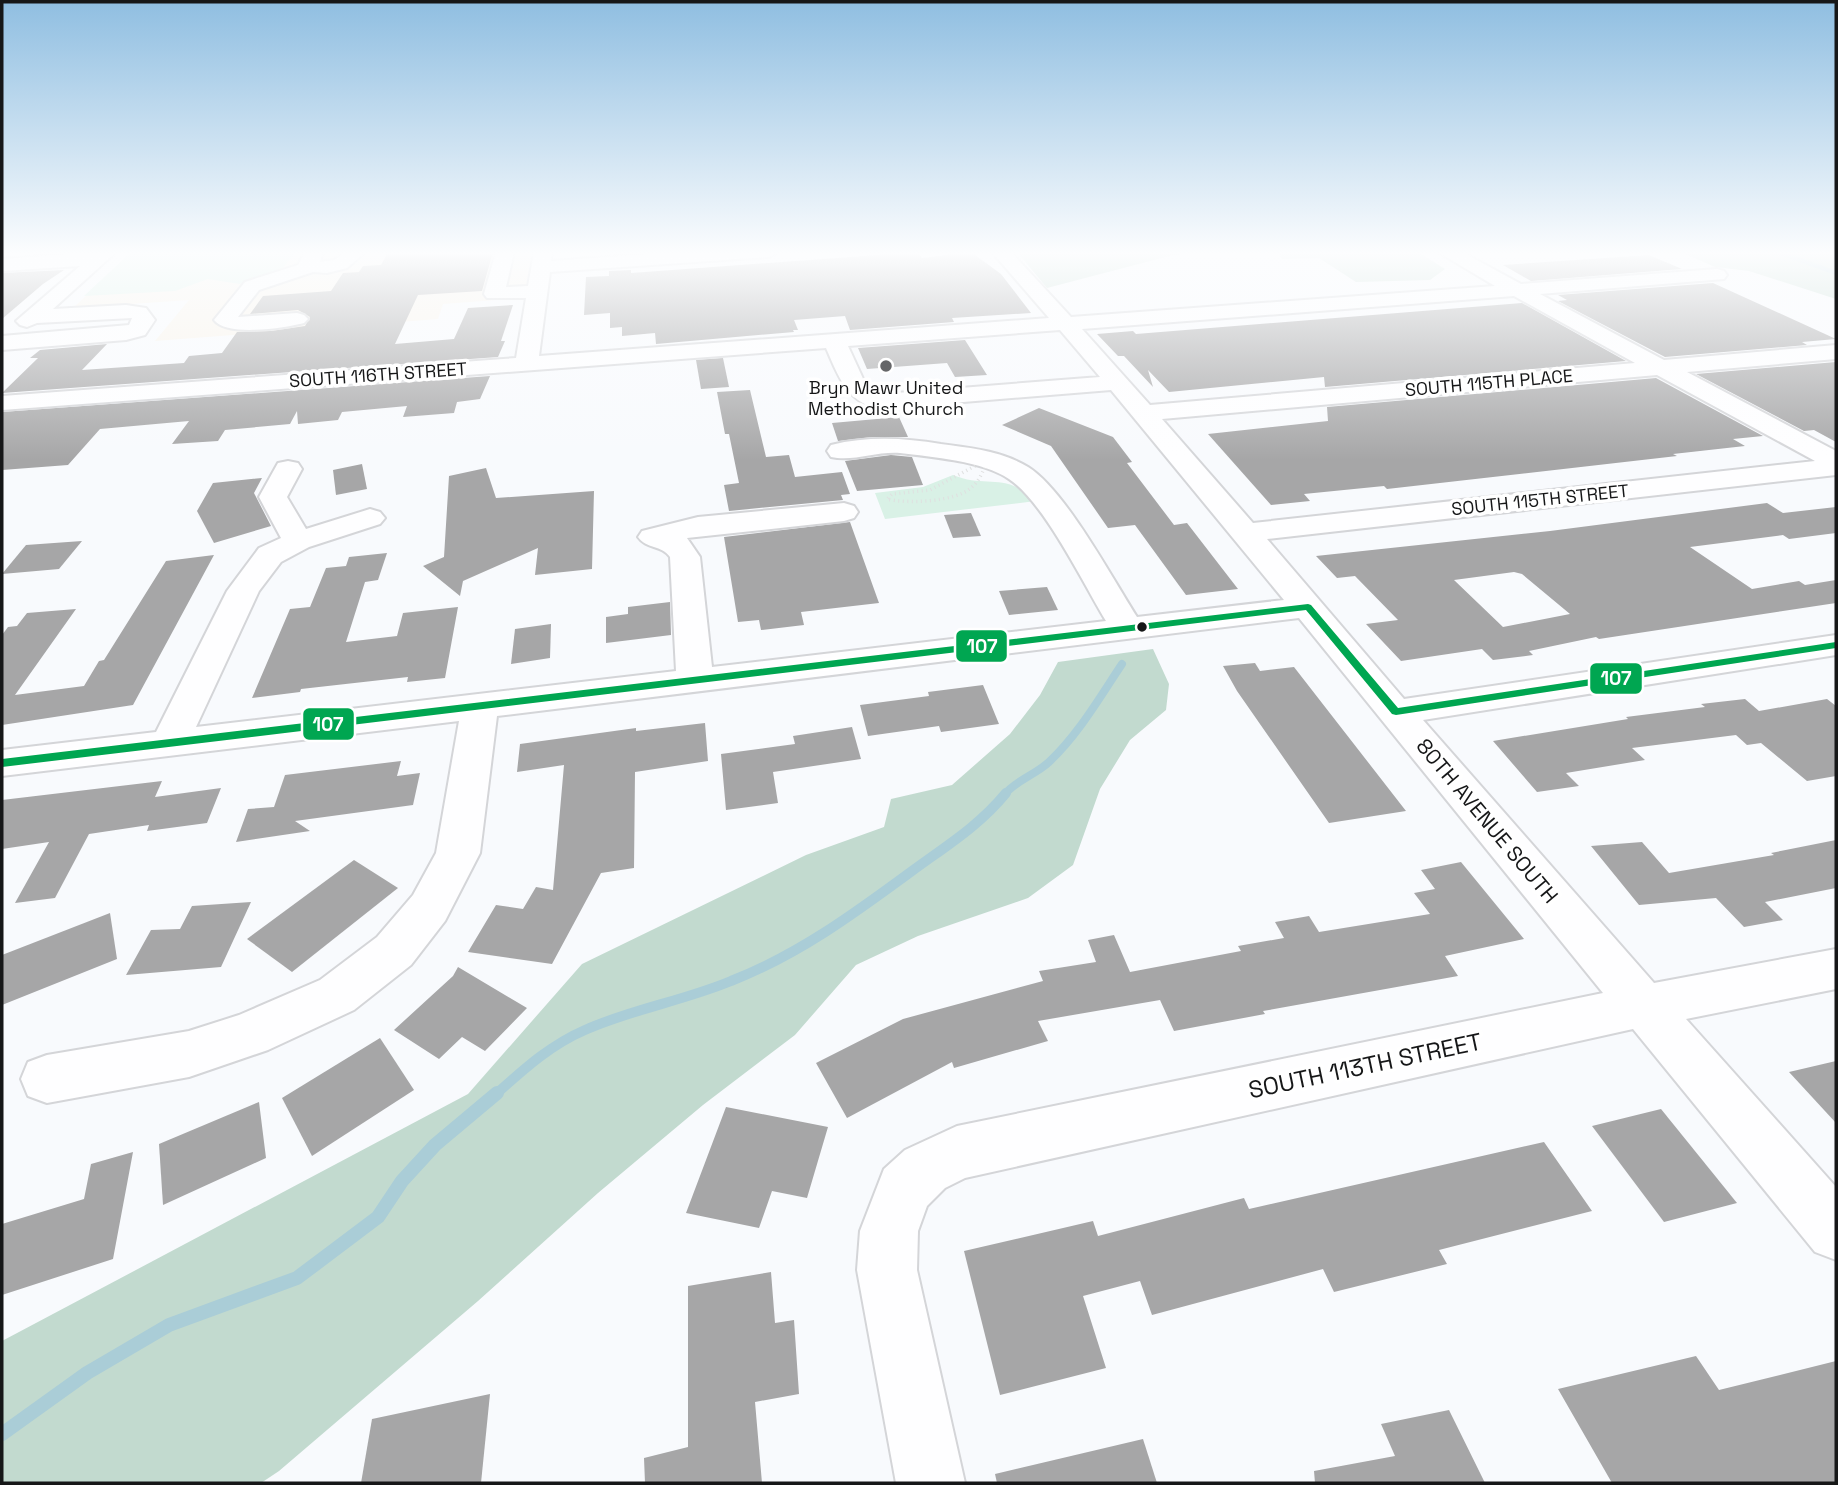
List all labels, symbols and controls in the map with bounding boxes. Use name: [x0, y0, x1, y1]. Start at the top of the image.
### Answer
street label: SOUTH 116TH STREET: [288, 357, 468, 392]
marker: Bryn Mawr United Methodist Church: [878, 358, 894, 374]
street label: SOUTH 115TH PLACE: [1404, 364, 1574, 401]
place label: Bryn Mawr United Methodist Church: [808, 376, 964, 420]
street label: SOUTH 115TH STREET: [1450, 479, 1630, 520]
unlabelled marker: [1135, 620, 1149, 634]
line badge: 107: [955, 629, 1008, 663]
text: 107: [966, 634, 998, 659]
line badge: 107: [1589, 662, 1643, 695]
text: 107: [1600, 666, 1632, 691]
line badge: 107: [302, 707, 355, 741]
text: 107: [312, 712, 344, 737]
street label: 80TH AVENUE SOUTH: [1411, 733, 1564, 909]
street label: SOUTH 113TH STREET: [1245, 1026, 1484, 1105]

